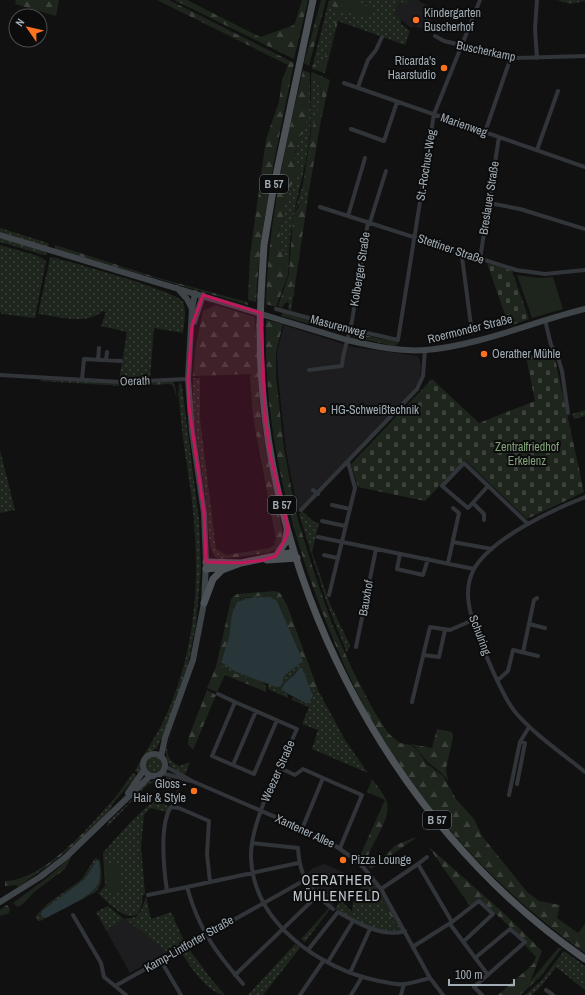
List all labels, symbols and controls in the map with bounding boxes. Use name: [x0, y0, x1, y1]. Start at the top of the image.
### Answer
place label: Kindergarten Buscherhof: [424, 5, 481, 35]
north arrow: [8, 8, 48, 48]
marker: Kindergarten Buscherhof: [411, 15, 421, 25]
text: N: [12, 16, 27, 29]
street label: Buscherkamp: [455, 37, 517, 65]
place label: Ricarda's Haarstudio: [388, 53, 436, 83]
marker: Ricarda's Haarstudio: [439, 63, 449, 73]
street label: Marienweg: [438, 110, 490, 141]
street label: St.-Rochus-Weg: [412, 128, 440, 202]
street label: Breslauer Straße: [475, 160, 503, 236]
road number: B 57: [260, 175, 288, 193]
street label: Stettiner Straße: [416, 230, 486, 268]
street label: Kolberger Straße: [346, 231, 374, 307]
street label: Masurenweg: [309, 311, 368, 341]
street label: Roermonder Straße: [426, 311, 514, 347]
place label: Oerather Mühle: [492, 346, 560, 362]
marker: Oerather Mühle: [479, 349, 489, 359]
street label: Oerath: [120, 372, 150, 390]
place label: HG-Schweißtechnik: [331, 402, 419, 418]
marker: HG-Schweißtechnik: [318, 405, 328, 415]
park label: Zentralfriedhof Erkelenz: [495, 439, 559, 469]
road number: B 57: [268, 496, 296, 514]
street label: Bauxhof: [355, 579, 377, 617]
street label: Schulring: [465, 613, 495, 658]
street label: Weezer Straße: [257, 738, 299, 804]
place label: Gloss - Hair & Style: [133, 776, 187, 806]
marker: Gloss - Hair & Style: [189, 786, 199, 796]
street label: Xantener Allee: [273, 810, 337, 852]
road number: B 57: [423, 811, 451, 829]
place label: Pizza Lounge: [351, 852, 411, 868]
marker: Pizza Lounge: [338, 855, 348, 865]
district label: OERATHER MÜHLENFELD: [293, 871, 381, 905]
street label: Kamp-Lintforter Straße: [141, 912, 237, 976]
scale bar: [449, 961, 514, 987]
text: 100 m: [455, 967, 482, 983]

